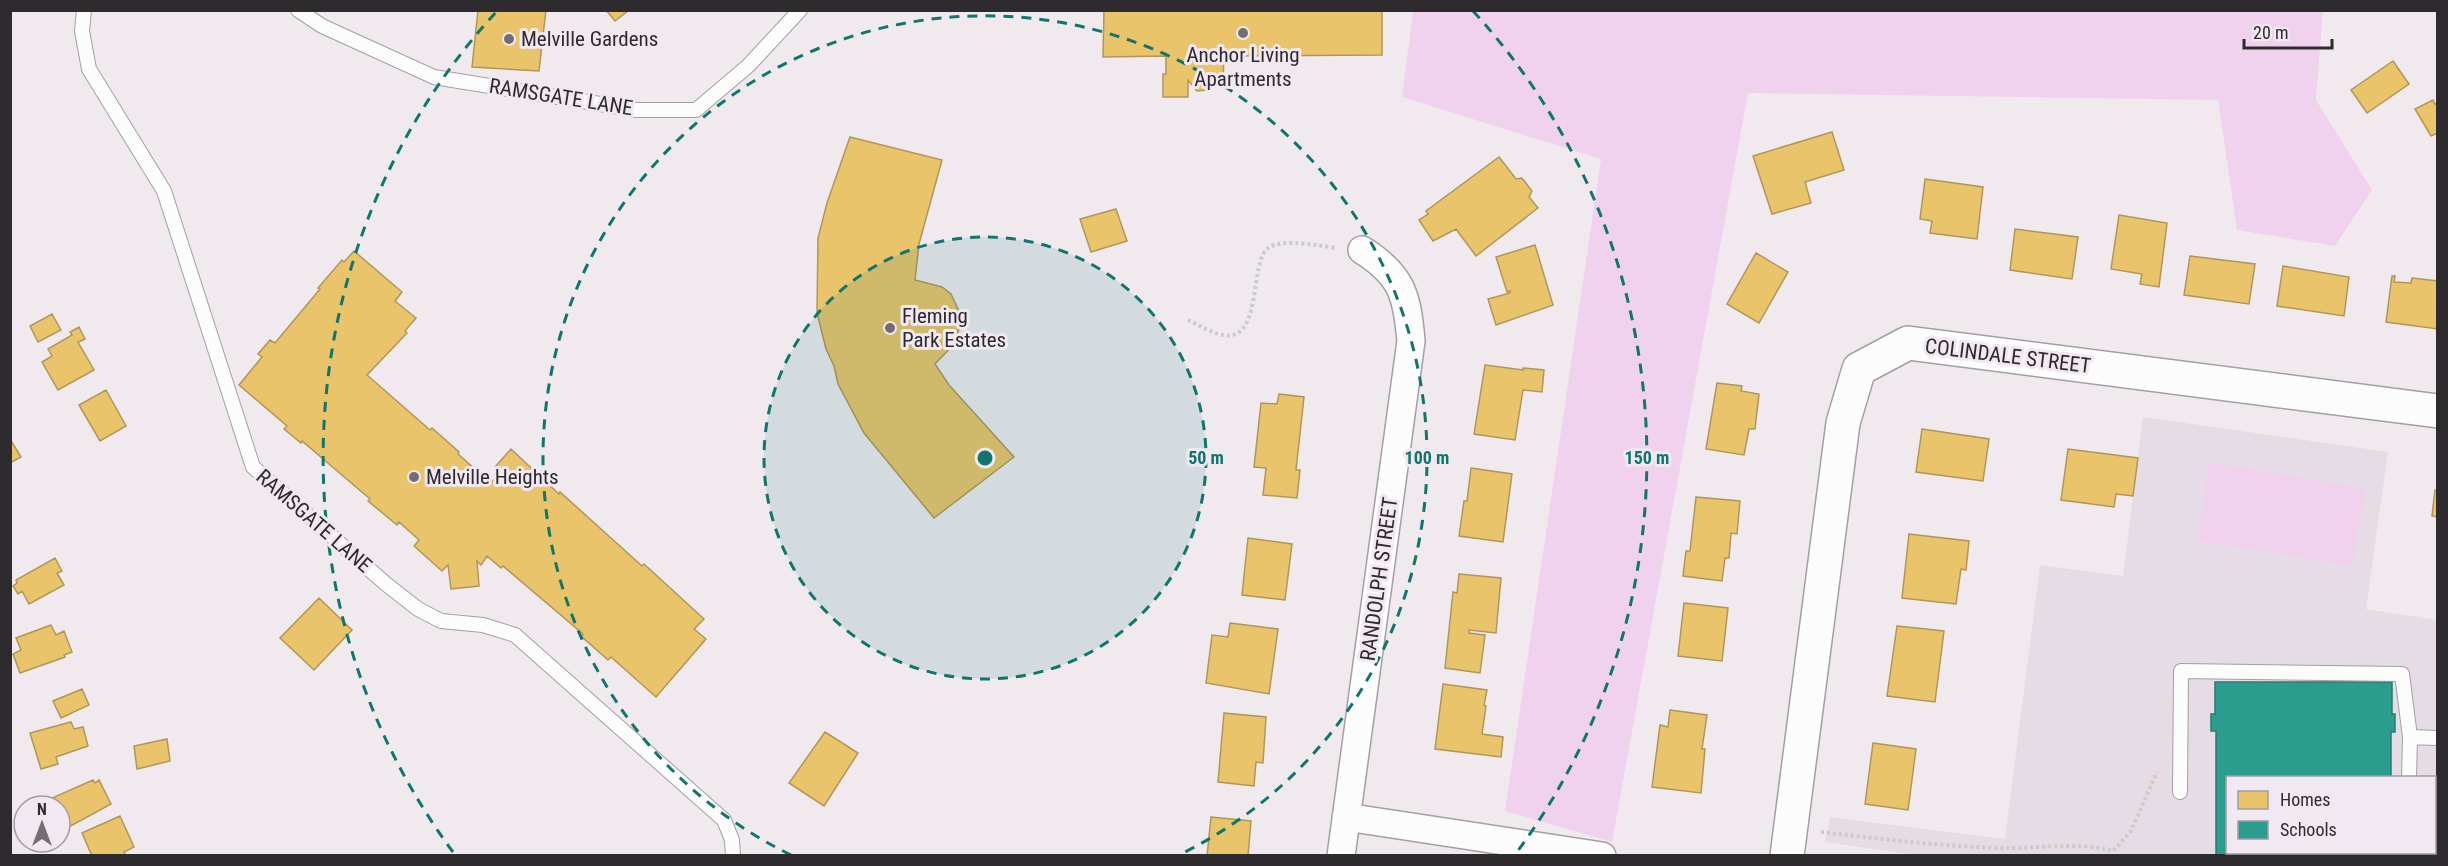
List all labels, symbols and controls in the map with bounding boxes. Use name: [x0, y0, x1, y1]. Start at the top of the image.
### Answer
scale bar: [2244, 12, 2332, 50]
text: 20 m: [2253, 22, 2288, 43]
marker: Anchor Living Apartments: [1236, 26, 1250, 40]
place label: Melville Gardens: [521, 27, 658, 51]
marker: Melville Gardens: [502, 32, 516, 46]
place label: Anchor Living Apartments: [1186, 43, 1300, 91]
street label: RAMSGATE LANE: [487, 74, 635, 120]
place label: Fleming Park Estates: [902, 304, 1006, 352]
marker: Fleming Park Estates: [883, 321, 897, 335]
street label: COLINDALE STREET: [1924, 334, 2092, 378]
text: 50 m: [1188, 447, 1224, 468]
text: 100 m: [1405, 447, 1449, 468]
text: 150 m: [1625, 447, 1669, 468]
centre of rings: [975, 448, 995, 468]
street label: RAMSGATE LANE: [251, 464, 377, 578]
place label: Melville Heights: [426, 465, 559, 489]
marker: Melville Heights: [407, 470, 421, 484]
street label: RANDOLPH STREET: [1356, 495, 1402, 663]
legend: [2226, 776, 2436, 854]
text: Homes: [2280, 789, 2330, 810]
north arrow: [12, 794, 72, 854]
text: N: [37, 800, 47, 819]
text: Schools: [2280, 819, 2337, 840]

